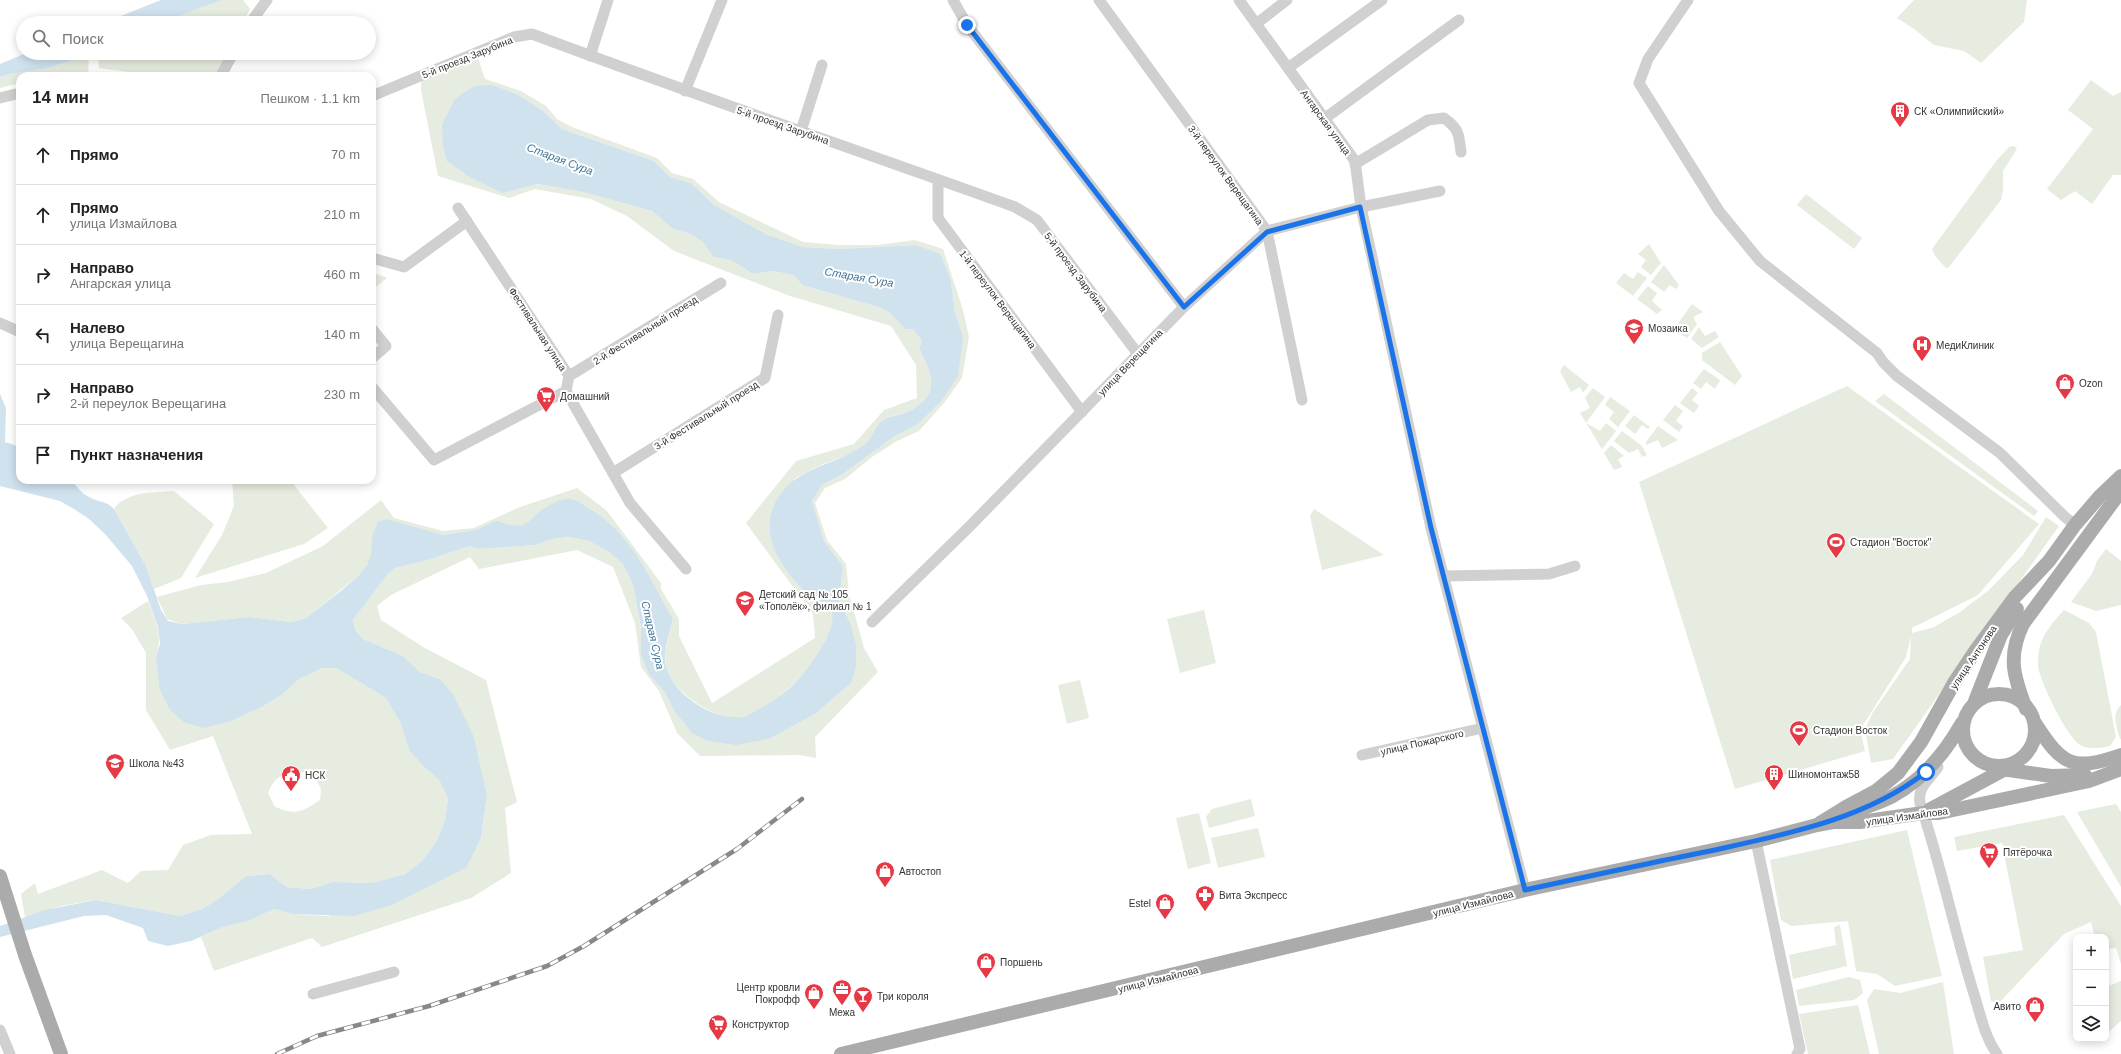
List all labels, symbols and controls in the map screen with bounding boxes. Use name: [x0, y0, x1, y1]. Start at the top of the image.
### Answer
search box: [16, 16, 376, 60]
route end: [958, 16, 976, 34]
icon: search: [30, 27, 52, 49]
text: Поиск: [62, 30, 104, 47]
street label: 5-й проезд Зарубина: [420, 34, 514, 81]
text: 14 мин: [32, 88, 89, 107]
street label: Ангарская улица: [1298, 88, 1353, 157]
text: Пешком · 1.1 km: [260, 91, 360, 106]
building icon: СК «Олимпийский»: [1889, 100, 1911, 128]
street label: 5-й проезд Зарубина: [735, 105, 831, 147]
place label: СК «Олимпийский»: [1914, 106, 2004, 117]
street label: 3-й переулок Верещагина: [1186, 123, 1266, 227]
water label: Старая Сура: [525, 141, 595, 177]
icon: ahead: [32, 144, 54, 166]
text: Прямо: [70, 146, 119, 163]
text: 70 m: [331, 147, 360, 162]
text: Прямо: [70, 199, 119, 216]
icon: ahead: [32, 204, 54, 226]
text: 210 m: [324, 207, 360, 222]
text: улица Измайлова: [70, 216, 177, 231]
street label: 5-й проезд Зарубина: [1042, 230, 1109, 315]
street label: 1-й переулок Верещагина: [957, 248, 1038, 351]
text: Направо: [70, 259, 134, 276]
icon: right: [32, 264, 54, 286]
water label: Старая Сура: [824, 265, 894, 289]
text: 460 m: [324, 267, 360, 282]
text: Ангарская улица: [70, 276, 171, 291]
street label: Фестивальная улица: [507, 286, 569, 373]
street label: 2-й Фестивальный проезд: [591, 294, 699, 367]
school or university icon: Мозаика: [1623, 317, 1645, 345]
text: Налево: [70, 319, 125, 336]
place label: Мозаика: [1648, 323, 1688, 334]
icon: left: [32, 324, 54, 346]
text: 140 m: [324, 327, 360, 342]
street label: улица Верещагина: [1096, 327, 1165, 398]
hospital icon: МедиКлиник: [1911, 334, 1933, 362]
text: улица Верещагина: [70, 336, 184, 351]
place label: МедиКлиник: [1936, 340, 1995, 351]
shop icon: Ozon: [2054, 372, 2076, 400]
place label: Ozon: [2079, 378, 2103, 389]
text: Направо: [70, 379, 134, 396]
street label: 3-й Фестивальный проезд: [652, 379, 760, 452]
icon: right: [32, 384, 54, 406]
supermarket icon: Домашний: [535, 385, 557, 413]
text: 230 m: [324, 387, 360, 402]
place label: Домашний: [560, 391, 610, 402]
text: 2-й переулок Верещагина: [70, 396, 226, 411]
icon: arrive: [32, 444, 54, 466]
text: Пункт назначения: [70, 446, 203, 463]
sports icon: Стадион "Восток": [1825, 531, 1847, 559]
place label: Стадион "Восток": [1850, 537, 1932, 548]
school or university icon: Детский сад № 105 «Тополёк», филиал № 1: [734, 589, 756, 617]
place label: Детский сад № 105 «Тополёк», филиал № 1: [759, 589, 872, 612]
water label: Старая Сура: [639, 600, 667, 670]
street label: улица Антонова: [1948, 623, 1999, 691]
sports icon: Стадион Восток: [1788, 719, 1810, 747]
place label: Стадион Восток: [1813, 725, 1888, 736]
street label: улица Пожарского: [1380, 727, 1465, 757]
school or university icon: Школа №43: [104, 752, 126, 780]
place label: Школа №43: [129, 758, 184, 769]
building icon: Шиномонтаж58: [1763, 763, 1785, 791]
route start: [1917, 763, 1935, 781]
public building icon: НСК: [280, 764, 302, 792]
place label: Шиномонтаж58: [1788, 769, 1860, 780]
place label: НСК: [305, 770, 325, 781]
street label: улица Измайлова: [1866, 805, 1949, 828]
supermarket icon: Пятёрочка: [1978, 841, 2000, 869]
place label: Пятёрочка: [2003, 847, 2052, 858]
shop icon: Автостоп: [874, 860, 896, 888]
place label: Автостоп: [899, 866, 941, 877]
pharmacy icon: Вита Экспресс: [1194, 884, 1216, 912]
street label: улица Измайлова: [1432, 888, 1515, 919]
place label: Вита Экспресс: [1219, 890, 1287, 901]
shop icon: Estel: [1154, 892, 1176, 920]
place label: Estel: [1129, 898, 1151, 909]
map controls: [2073, 934, 2109, 1042]
button: +: [2073, 934, 2109, 970]
shop icon: Поршень: [975, 951, 997, 979]
place label: Поршень: [1000, 957, 1043, 968]
street label: улица Измайлова: [1117, 964, 1200, 995]
button: −: [2073, 970, 2109, 1006]
office icon: Межа: [831, 978, 853, 1006]
place label: Центр кровли Покрофф: [737, 982, 800, 1005]
shop icon: Центр кровли Покрофф: [803, 982, 825, 1010]
bar icon: Три короля: [852, 985, 874, 1013]
place label: Три короля: [877, 991, 929, 1002]
shop icon: Авито: [2024, 995, 2046, 1023]
place label: Авито: [1993, 1001, 2021, 1012]
button: layers: [2073, 1006, 2109, 1042]
place label: Межа: [829, 1007, 856, 1018]
supermarket icon: Конструктор: [707, 1013, 729, 1041]
place label: Конструктор: [732, 1019, 789, 1030]

